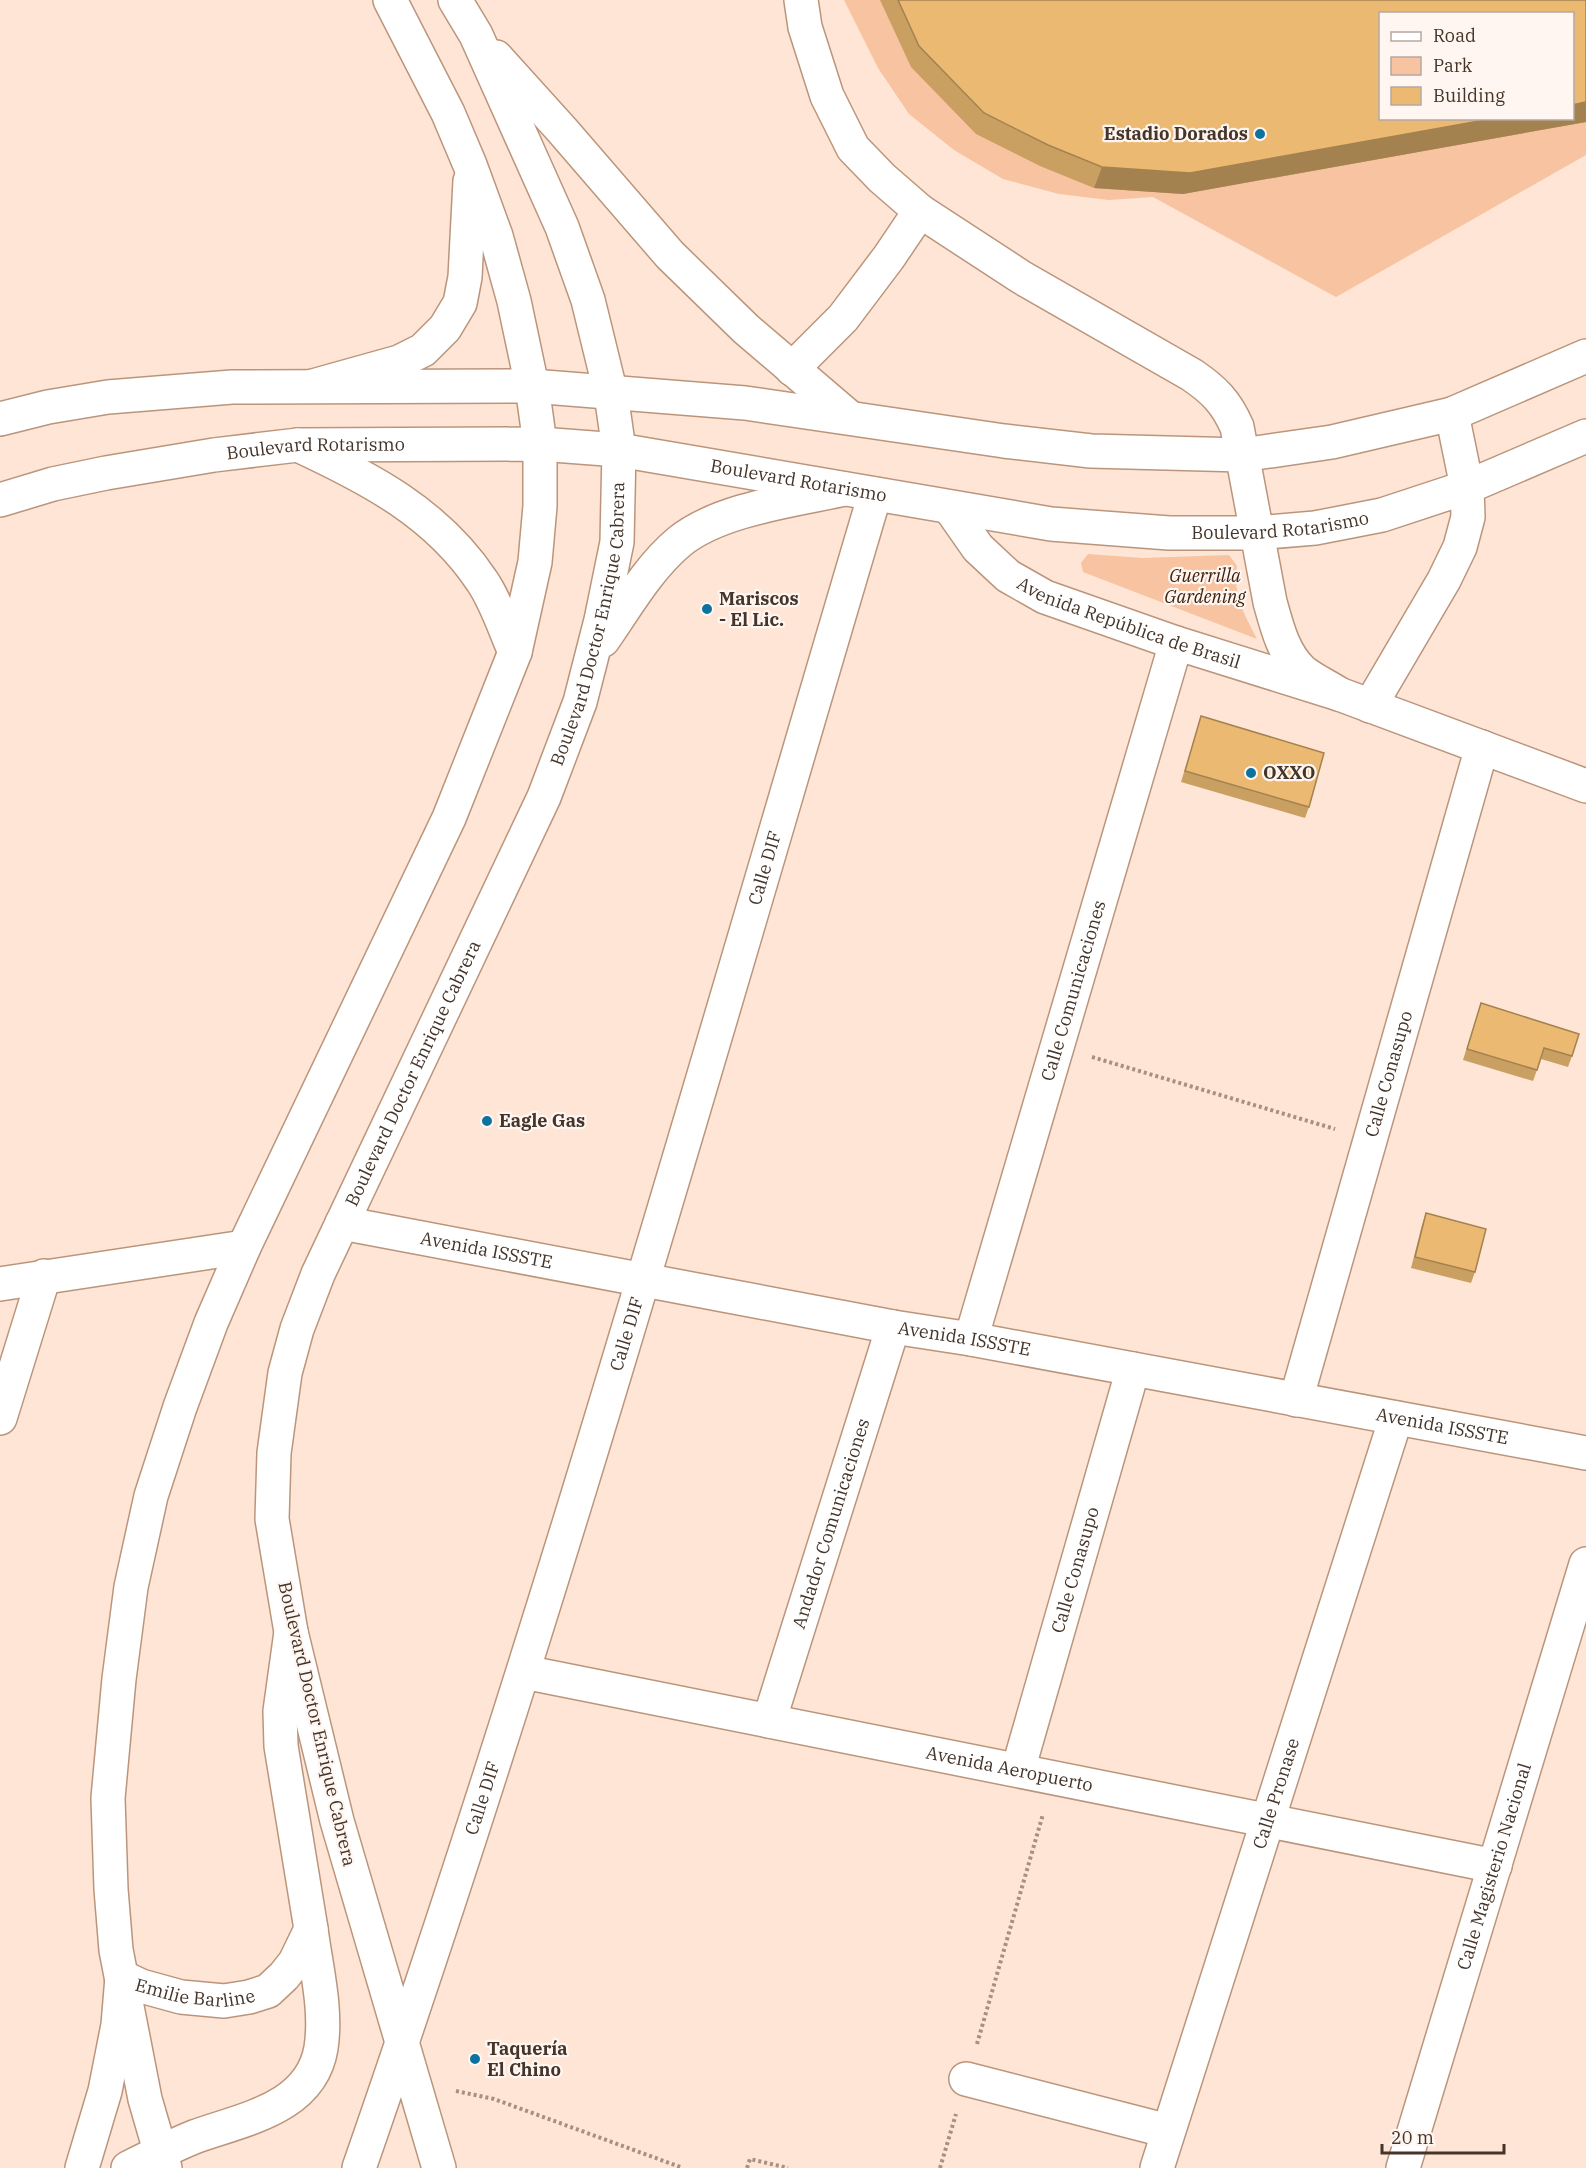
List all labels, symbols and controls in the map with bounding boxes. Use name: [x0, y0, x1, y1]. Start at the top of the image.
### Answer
legend: [1379, 12, 1574, 120]
text: Road: [1433, 24, 1476, 47]
text: Park: [1433, 54, 1473, 77]
text: Building: [1433, 84, 1505, 107]
place label: Estadio Dorados: [1104, 122, 1248, 145]
marker: Estadio Dorados: [1253, 127, 1267, 141]
street label: Boulevard Rotarismo: [225, 433, 405, 464]
street label: Boulevard Rotarismo: [709, 454, 889, 507]
street label: Boulevard Doctor Enrique Cabrera: [545, 481, 629, 769]
street label: Boulevard Rotarismo: [1191, 506, 1371, 544]
park label: Guerrilla Gardening: [1164, 564, 1246, 608]
street label: Avenida República de Brasil: [1013, 571, 1244, 674]
place label: Mariscos - El Lic.: [719, 587, 799, 631]
marker: Mariscos - El Lic.: [700, 602, 714, 616]
place label: OXXO: [1263, 761, 1315, 784]
marker: OXXO: [1244, 766, 1258, 780]
street label: Calle DIF: [743, 828, 786, 908]
street label: Calle Comunicaciones: [1036, 898, 1111, 1084]
street label: Boulevard Doctor Enrique Cabrera: [340, 936, 485, 1210]
street label: Calle Conasupo: [1359, 1008, 1417, 1140]
place label: Eagle Gas: [499, 1109, 585, 1132]
marker: Eagle Gas: [480, 1114, 494, 1128]
street label: Avenida ISSSTE: [419, 1226, 555, 1274]
street label: Calle DIF: [604, 1294, 648, 1374]
street label: Avenida ISSSTE: [897, 1316, 1033, 1361]
street label: Avenida ISSSTE: [1374, 1402, 1510, 1449]
street label: Andador Comunicaciones: [787, 1415, 875, 1631]
street label: Calle Conasupo: [1046, 1504, 1104, 1636]
street label: Boulevard Doctor Enrique Cabrera: [274, 1579, 362, 1869]
street label: Calle Pronase: [1247, 1735, 1304, 1852]
street label: Avenida Aeropuerto: [924, 1741, 1095, 1796]
street label: Calle DIF: [459, 1758, 505, 1838]
street label: Calle Magisterio Nacional: [1452, 1760, 1536, 1973]
street label: Emilie Barline: [133, 1973, 258, 2012]
place label: Taquería El Chino: [487, 2037, 568, 2081]
marker: Taquería El Chino: [468, 2052, 482, 2066]
scale bar: [1382, 2117, 1504, 2155]
text: 20 m: [1391, 2126, 1434, 2149]

